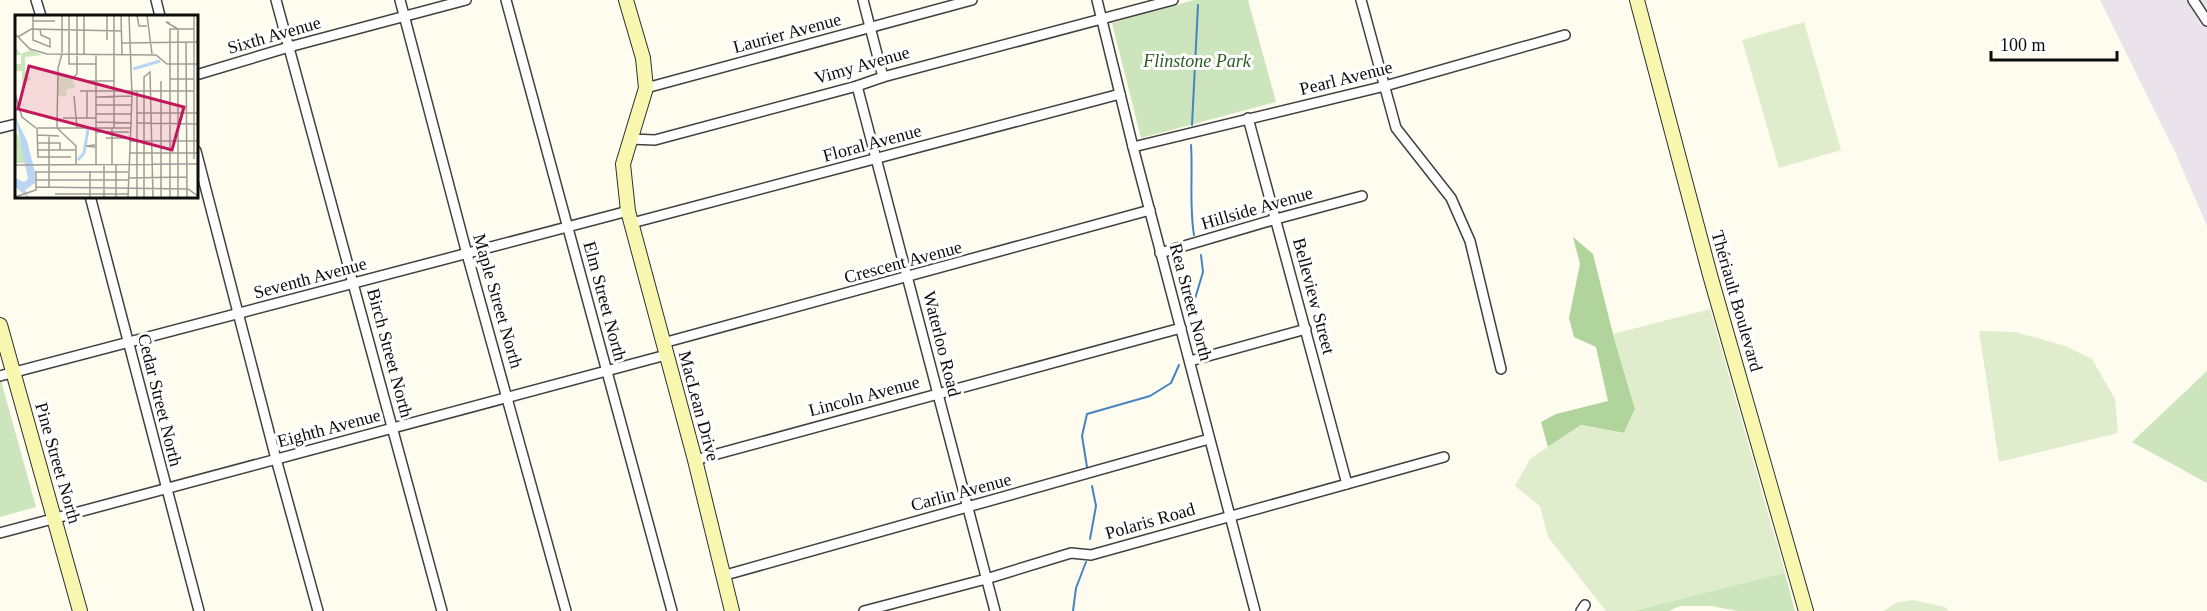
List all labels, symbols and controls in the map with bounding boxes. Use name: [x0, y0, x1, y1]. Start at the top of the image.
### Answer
street label: Laurier Avenue: [731, 9, 843, 57]
street label: Sixth Avenue: [225, 12, 323, 58]
inset map: [15, 15, 198, 198]
scale bar: [1991, 24, 2117, 62]
text: 100 m: [2000, 35, 2046, 55]
street label: Vimy Avenue: [812, 42, 912, 88]
park label: Flinstone Park: [1142, 51, 1252, 71]
street label: Pearl Avenue: [1297, 57, 1395, 99]
street label: Floral Avenue: [821, 120, 923, 166]
street label: Hillside Avenue: [1199, 183, 1315, 233]
street label: Thériault Boulevard: [1707, 228, 1767, 374]
street label: Maple Street North: [469, 231, 527, 371]
street label: Belleview Street: [1289, 236, 1339, 356]
street label: Crescent Avenue: [842, 237, 964, 287]
street label: Elm Street North: [579, 239, 631, 363]
street label: Rea Street North: [1166, 241, 1216, 363]
street label: Seventh Avenue: [251, 253, 369, 303]
street label: Birch Street North: [363, 286, 417, 420]
street label: Waterloo Road: [919, 289, 965, 399]
street label: Cedar Street North: [134, 332, 186, 468]
street label: MacLean Drive: [675, 349, 723, 463]
street label: Lincoln Avenue: [806, 372, 922, 420]
street label: Pine Street North: [31, 400, 85, 526]
street label: Eighth Avenue: [275, 405, 383, 451]
street label: Carlin Avenue: [909, 469, 1013, 515]
street label: Polaris Road: [1103, 499, 1197, 543]

